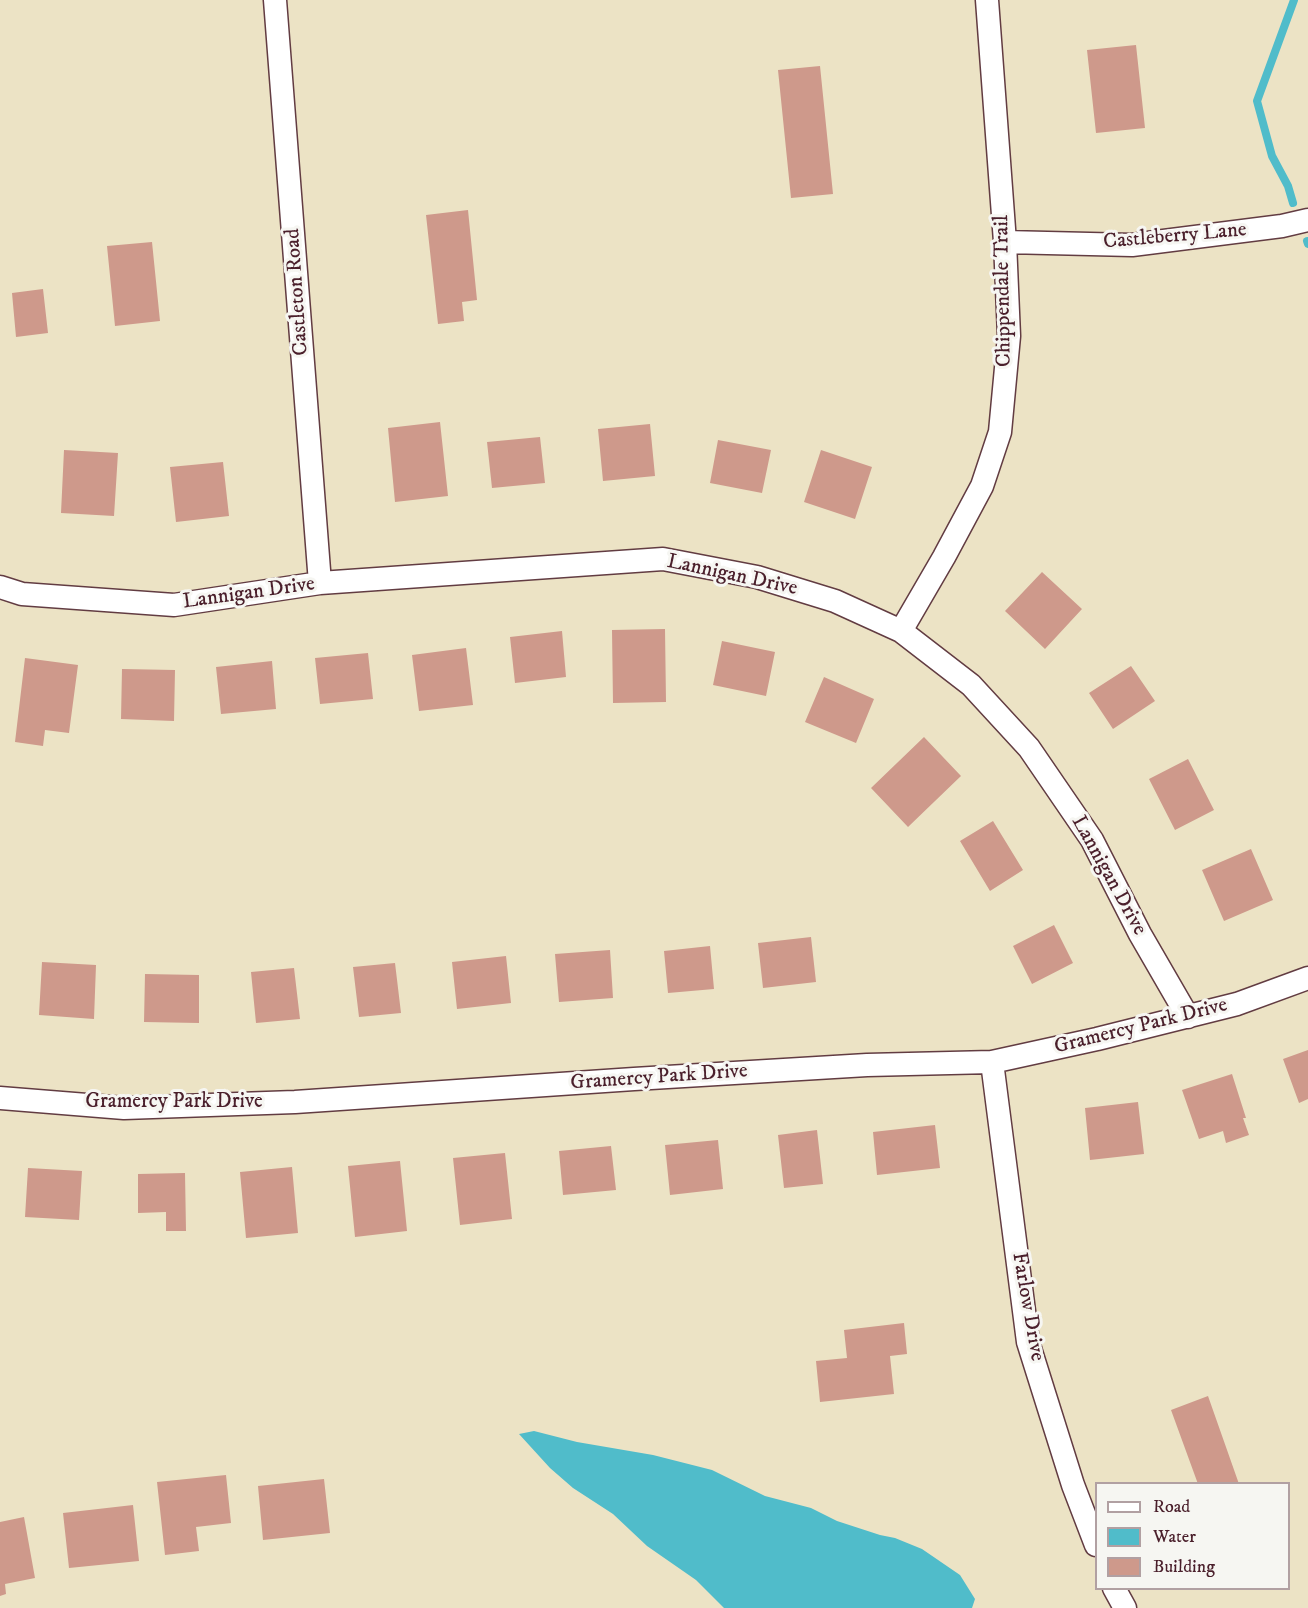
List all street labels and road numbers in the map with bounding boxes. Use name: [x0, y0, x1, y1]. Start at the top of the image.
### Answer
street label: Chippendale Trail: [990, 215, 1018, 367]
street label: Castleberry Lane: [1102, 218, 1248, 256]
street label: Castleton Road: [281, 228, 315, 356]
street label: Lannigan Drive: [664, 550, 800, 602]
street label: Lannigan Drive: [181, 572, 317, 616]
street label: Lannigan Drive: [1065, 812, 1151, 940]
street label: Gramercy Park Drive: [1052, 993, 1230, 1061]
street label: Gramercy Park Drive: [570, 1059, 748, 1097]
street label: Gramercy Park Drive: [85, 1090, 263, 1116]
street label: Farlow Drive: [1005, 1251, 1049, 1363]

